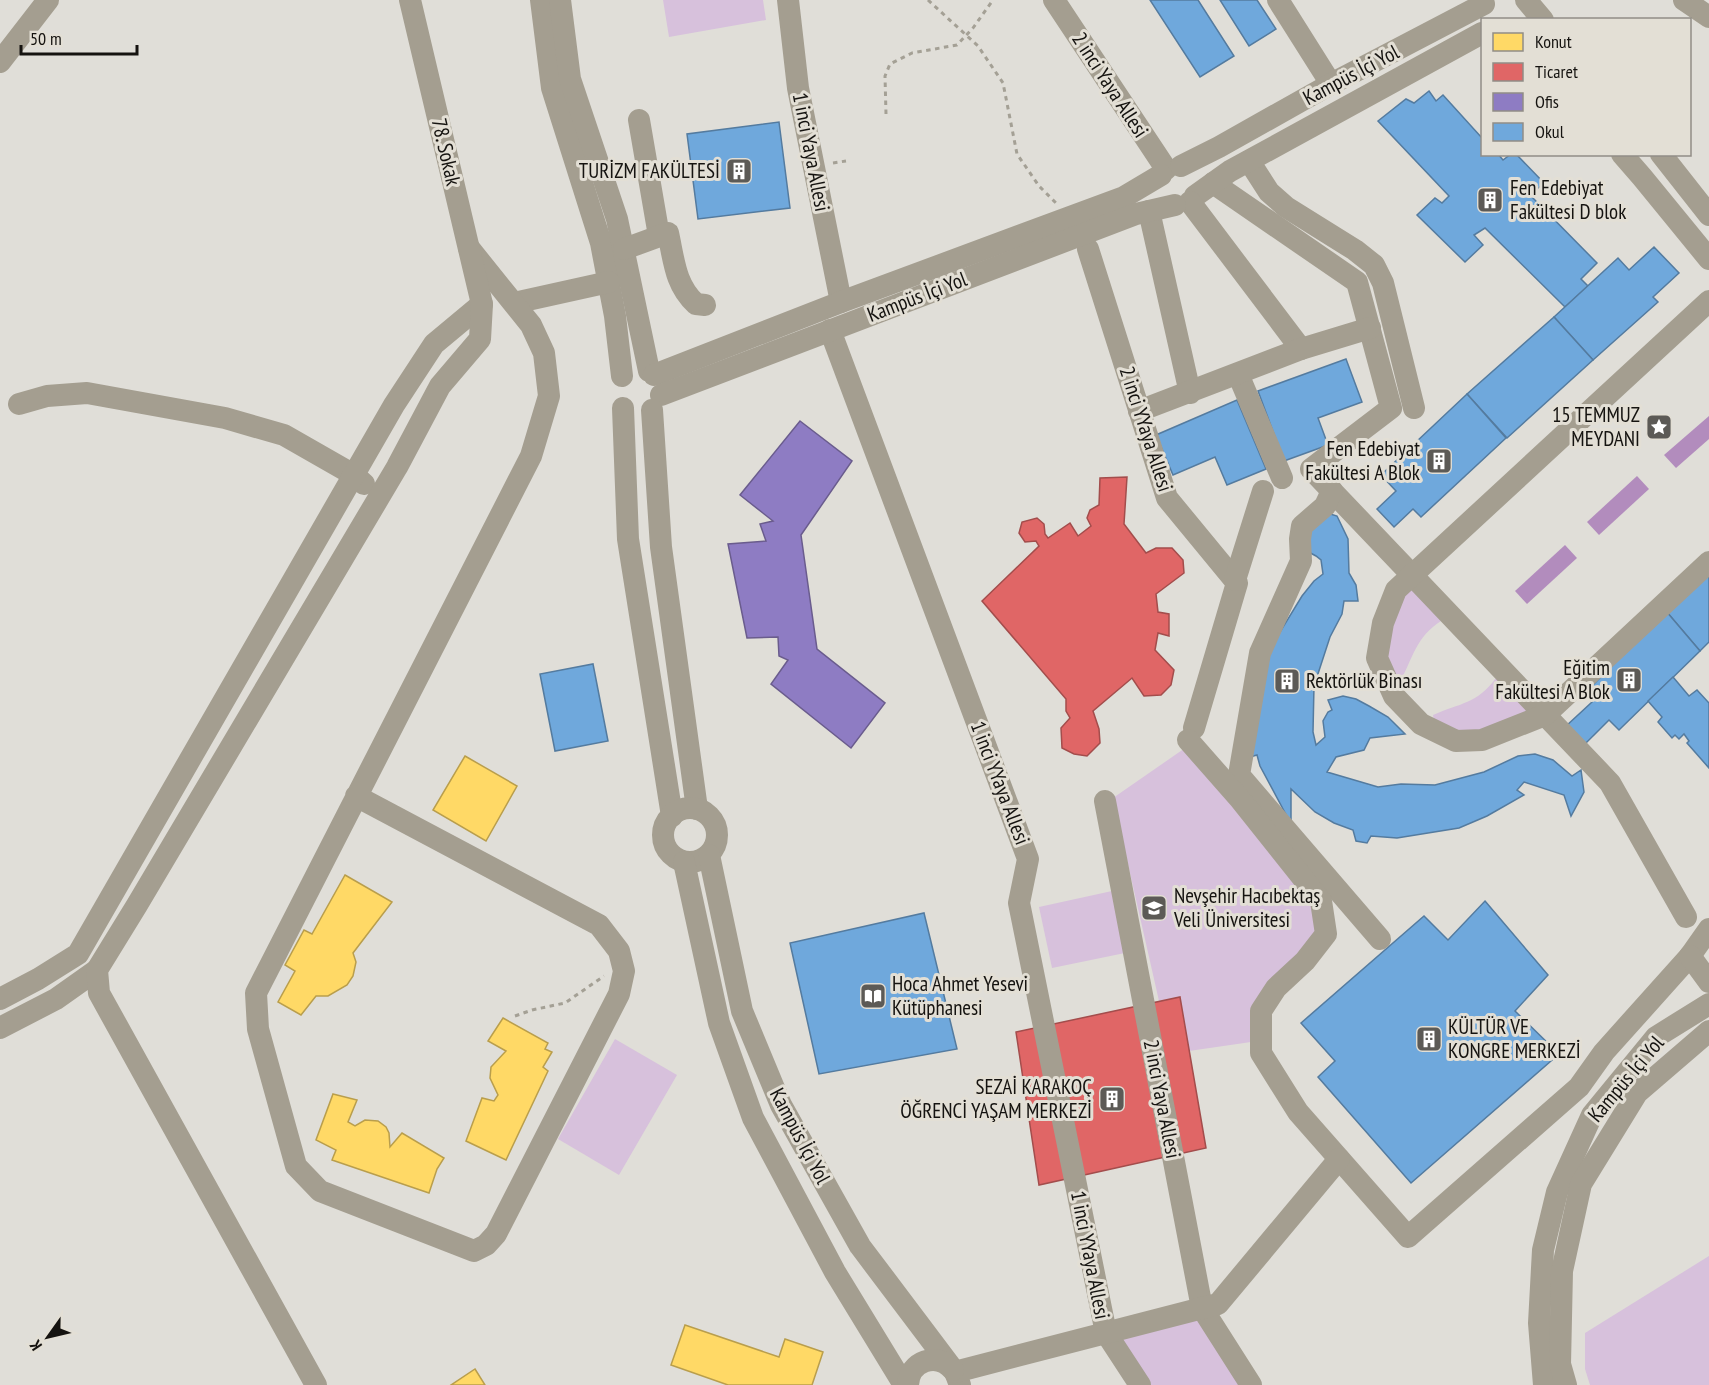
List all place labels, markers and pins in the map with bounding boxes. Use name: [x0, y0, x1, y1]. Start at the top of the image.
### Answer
building icon: TURİZM FAKÜLTESİ: [724, 156, 754, 186]
place label: TURİZM FAKÜLTESİ: [579, 157, 720, 184]
place label: Fen Edebiyat Fakültesi D blok: [1510, 174, 1626, 225]
building icon: Fen Edebiyat Fakültesi D blok: [1475, 185, 1505, 215]
place label: 15 TEMMUZ MEYDANI: [1552, 401, 1640, 452]
place icon: 15 TEMMUZ MEYDANI: [1644, 412, 1674, 442]
place label: Fen Edebiyat Fakültesi A Blok: [1305, 435, 1420, 486]
building icon: Fen Edebiyat Fakültesi A Blok: [1424, 446, 1454, 476]
place label: Eğitim Fakültesi A Blok: [1495, 654, 1610, 705]
building icon: Eğitim Fakültesi A Blok: [1614, 665, 1644, 695]
building icon: Rektörlük Binası: [1272, 666, 1302, 696]
place label: Rektörlük Binası: [1306, 667, 1422, 694]
place label: Nevşehir Hacıbektaş Veli Üniversitesi: [1173, 882, 1320, 933]
school or university icon: Nevşehir Hacıbektaş Veli Üniversitesi: [1139, 893, 1169, 923]
place label: Hoca Ahmet Yesevi Kütüphanesi: [892, 970, 1028, 1021]
library icon: Hoca Ahmet Yesevi Kütüphanesi: [858, 981, 888, 1011]
place label: KÜLTÜR VE KONGRE MERKEZİ: [1448, 1013, 1581, 1064]
building icon: KÜLTÜR VE KONGRE MERKEZİ: [1414, 1024, 1444, 1054]
place label: SEZAİ KARAKOÇ ÖĞRENCİ YAŞAM MERKEZİ: [900, 1073, 1092, 1124]
building icon: SEZAİ KARAKOÇ ÖĞRENCİ YAŞAM MERKEZİ: [1097, 1084, 1127, 1114]

